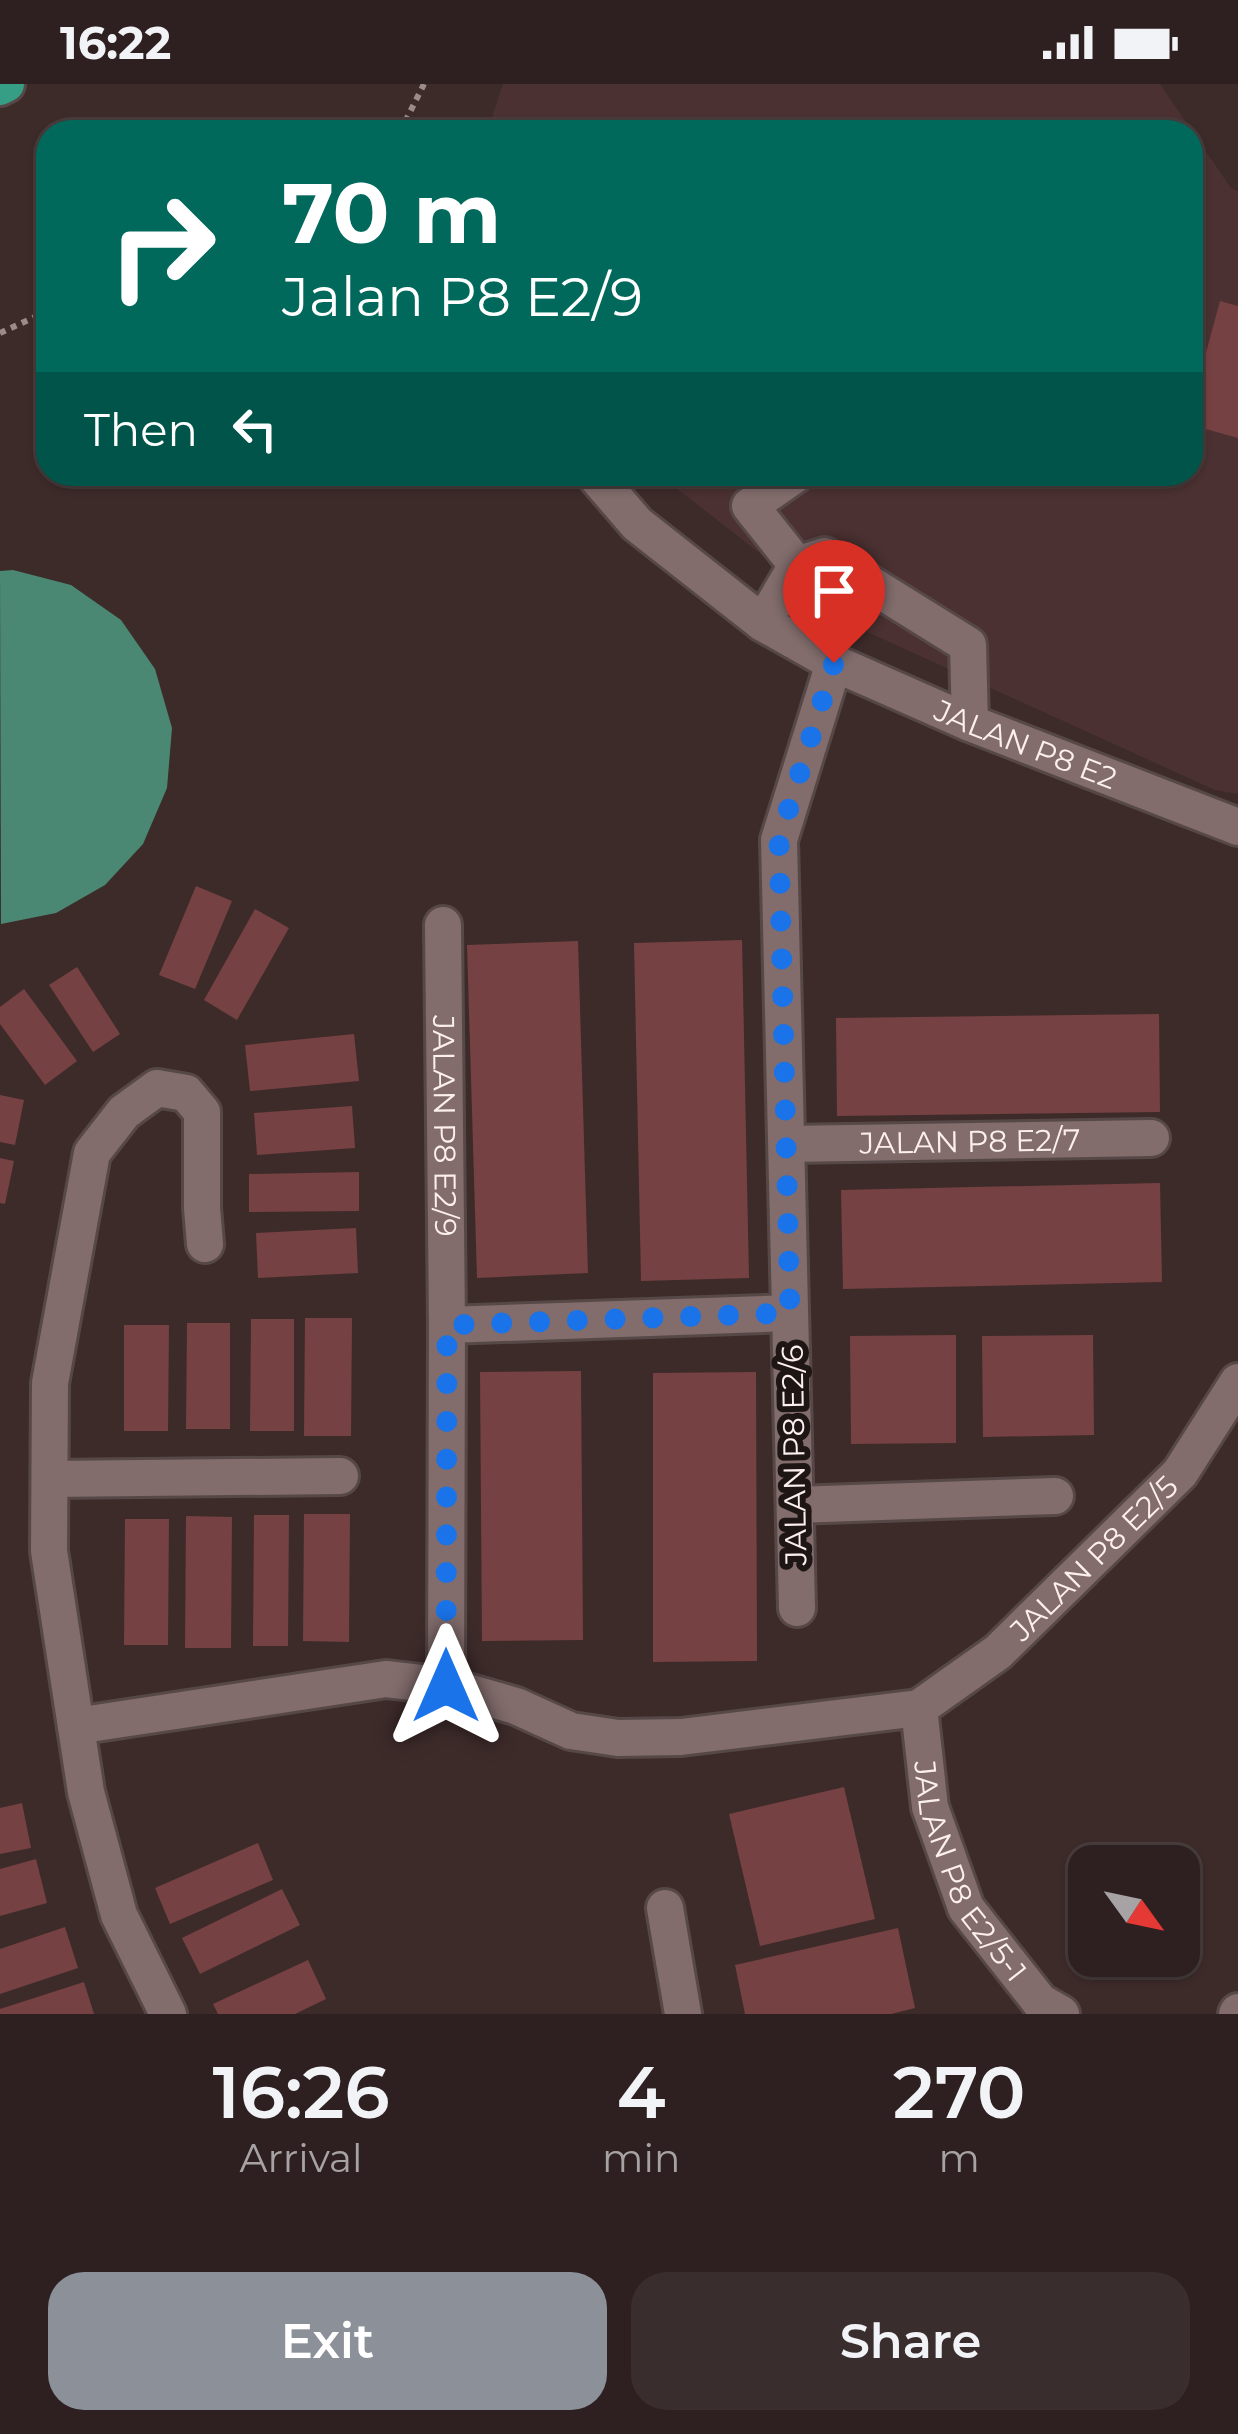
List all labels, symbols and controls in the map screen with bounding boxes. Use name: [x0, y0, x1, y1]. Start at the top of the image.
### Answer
text: 16:22: [60, 15, 171, 70]
text: 70 m: [282, 162, 501, 264]
icon: right: [84, 168, 240, 324]
text: Jalan P8 E2/9: [282, 264, 643, 330]
icon: left: [222, 396, 288, 462]
text: Then: [84, 402, 198, 457]
pin: [783, 540, 885, 663]
icon: arrive: [801, 558, 867, 624]
street label: JALAN P8 E2: [928, 691, 1122, 797]
street label: JALAN P8 E2/9: [425, 1014, 465, 1237]
street label: JALAN P8 E2/7: [858, 1121, 1081, 1161]
street label: JALAN P8 E2/6: [774, 1344, 814, 1567]
street label: JALAN P8 E2/5: [1001, 1468, 1185, 1649]
position arrow: [383, 1623, 509, 1749]
street label: JALAN P8 E2/5-1: [906, 1758, 1035, 1989]
north arrow: [1068, 1845, 1200, 1977]
map controls: [1068, 1845, 1200, 1977]
text: 16:26: [212, 2048, 390, 2136]
text: 4: [617, 2048, 666, 2136]
text: 270: [893, 2048, 1026, 2136]
text: Arrival: [240, 2134, 363, 2182]
text: min: [602, 2134, 680, 2182]
text: m: [938, 2134, 980, 2182]
button: Exit: [48, 2272, 607, 2410]
button: Share: [631, 2272, 1190, 2410]

